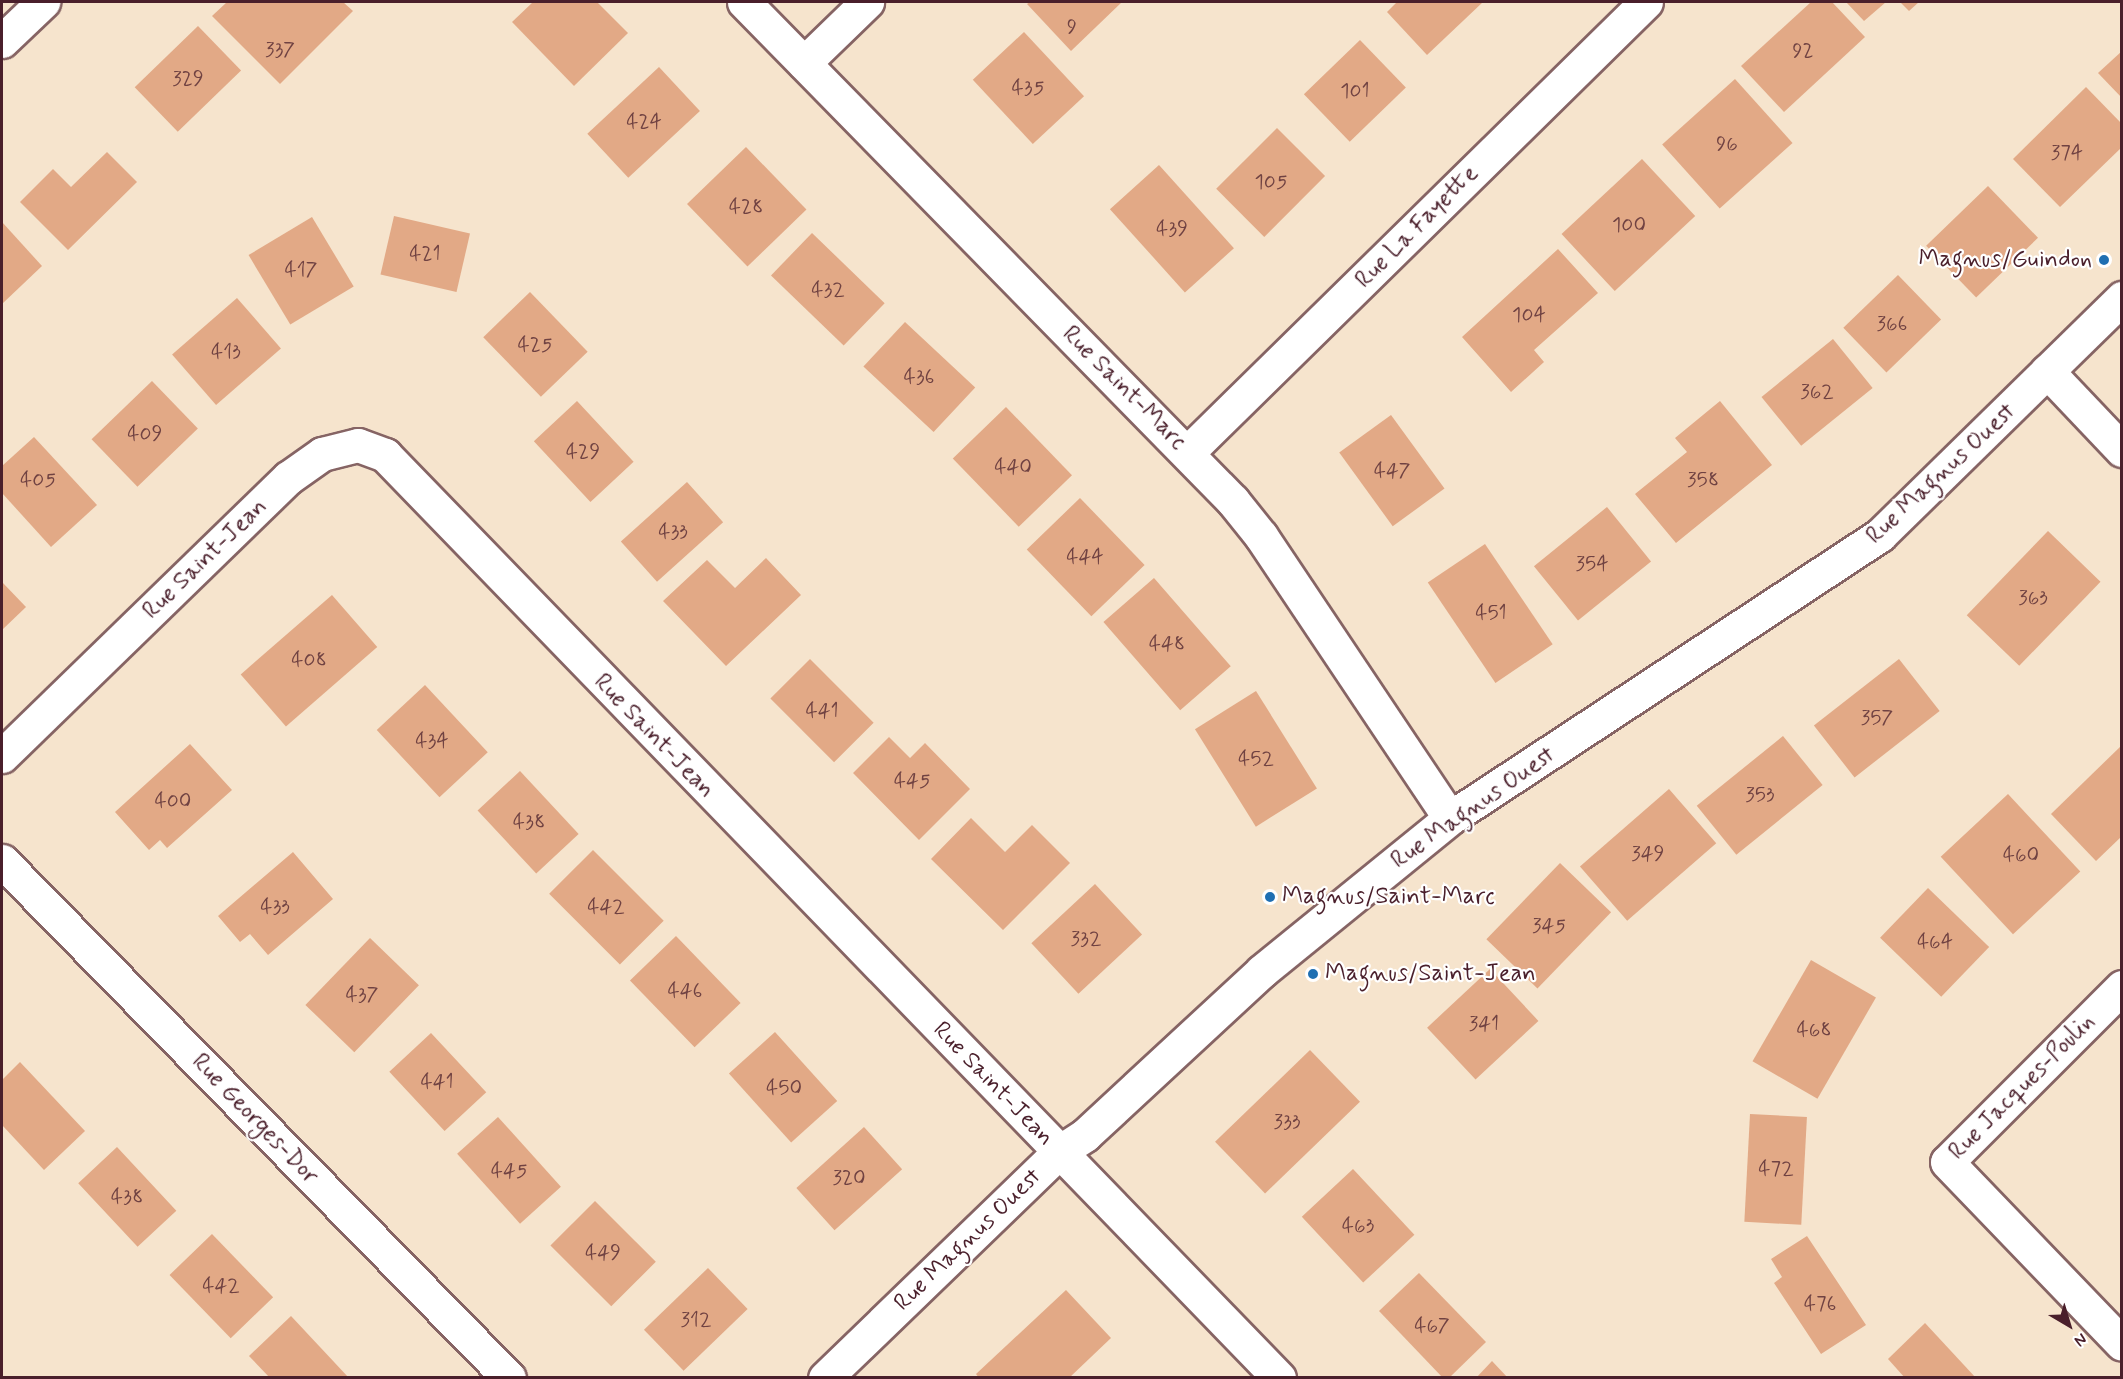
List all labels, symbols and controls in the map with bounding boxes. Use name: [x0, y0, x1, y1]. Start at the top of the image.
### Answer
house number: 9: [1067, 14, 1077, 40]
house number: 337: [265, 37, 295, 63]
house number: 92: [1792, 38, 1814, 64]
house number: 329: [172, 66, 204, 92]
house number: 435: [1012, 75, 1044, 101]
house number: 101: [1340, 78, 1370, 104]
house number: 424: [626, 109, 662, 135]
house number: 96: [1716, 131, 1738, 157]
house number: 374: [2051, 140, 2083, 166]
street label: Rue La Fayette: [1350, 160, 1484, 294]
house number: 105: [1254, 169, 1288, 195]
house number: 428: [729, 194, 763, 220]
house number: 100: [1612, 212, 1646, 238]
house number: 439: [1156, 216, 1188, 242]
house number: 421: [409, 241, 441, 267]
place label: Magnus/Guindon: [1918, 246, 2092, 274]
marker: Magnus/Guindon: [2097, 253, 2111, 267]
house number: 417: [285, 257, 317, 283]
house number: 432: [811, 277, 845, 303]
house number: 104: [1512, 302, 1546, 328]
house number: 366: [1877, 311, 1907, 337]
street label: Rue Saint-Marc: [1057, 321, 1191, 455]
house number: 425: [518, 332, 552, 358]
house number: 413: [211, 339, 241, 365]
house number: 436: [904, 364, 934, 390]
house number: 362: [1800, 379, 1834, 405]
street label: Rue Magnus Ouest: [1865, 401, 2017, 547]
house number: 409: [127, 421, 163, 447]
house number: 429: [566, 439, 600, 465]
house number: 440: [994, 454, 1032, 480]
house number: 447: [1374, 458, 1410, 484]
house number: 405: [20, 467, 56, 493]
house number: 358: [1687, 467, 1719, 493]
street label: Rue Saint-Jean: [138, 493, 272, 625]
house number: 433: [658, 519, 688, 545]
house number: 444: [1066, 544, 1104, 570]
house number: 354: [1575, 551, 1609, 577]
house number: 363: [2018, 585, 2048, 611]
house number: 451: [1475, 600, 1507, 626]
house number: 448: [1149, 631, 1185, 657]
house number: 408: [291, 647, 327, 673]
street label: Rue Saint-Jean: [588, 669, 720, 803]
house number: 441: [805, 698, 839, 724]
house number: 357: [1861, 705, 1893, 731]
house number: 434: [415, 728, 449, 754]
street label: Rue Magnus Ouest: [1390, 744, 1556, 872]
house number: 452: [1238, 746, 1274, 772]
house number: 445: [894, 768, 930, 794]
house number: 353: [1745, 782, 1775, 808]
house number: 400: [155, 788, 191, 814]
house number: 438: [513, 809, 545, 835]
house number: 349: [1631, 841, 1665, 867]
house number: 460: [2003, 842, 2039, 868]
place label: Magnus/Saint-Marc: [1282, 883, 1495, 911]
marker: Magnus/Saint-Marc: [1263, 890, 1277, 904]
house number: 433: [260, 894, 290, 920]
house number: 442: [587, 894, 625, 920]
house number: 345: [1532, 913, 1566, 939]
house number: 332: [1071, 926, 1101, 952]
house number: 464: [1917, 929, 1953, 955]
place label: Magnus/Saint-Jean: [1325, 960, 1536, 988]
marker: Magnus/Saint-Jean: [1306, 967, 1320, 981]
house number: 446: [668, 978, 702, 1004]
house number: 437: [346, 982, 378, 1008]
street label: Rue Jacques-Poulin: [1945, 1010, 2099, 1164]
house number: 341: [1469, 1011, 1499, 1037]
street label: Rue Saint-Jean: [927, 1017, 1059, 1151]
house number: 468: [1796, 1017, 1832, 1043]
street label: Rue Georges-Dor: [185, 1048, 325, 1190]
house number: 441: [420, 1069, 454, 1095]
house number: 450: [766, 1075, 802, 1101]
house number: 333: [1274, 1109, 1300, 1135]
house number: 472: [1758, 1156, 1794, 1182]
house number: 445: [491, 1158, 527, 1184]
house number: 320: [832, 1165, 866, 1191]
street label: Rue Magnus Ouest: [892, 1166, 1044, 1314]
house number: 438: [111, 1184, 143, 1210]
house number: 463: [1342, 1213, 1374, 1239]
house number: 449: [585, 1240, 621, 1266]
house number: 442: [202, 1273, 240, 1299]
house number: 476: [1804, 1291, 1836, 1317]
north arrow: [2039, 1295, 2099, 1355]
house number: 312: [680, 1307, 712, 1333]
house number: 467: [1414, 1313, 1450, 1339]
text: N: [2070, 1328, 2091, 1351]

